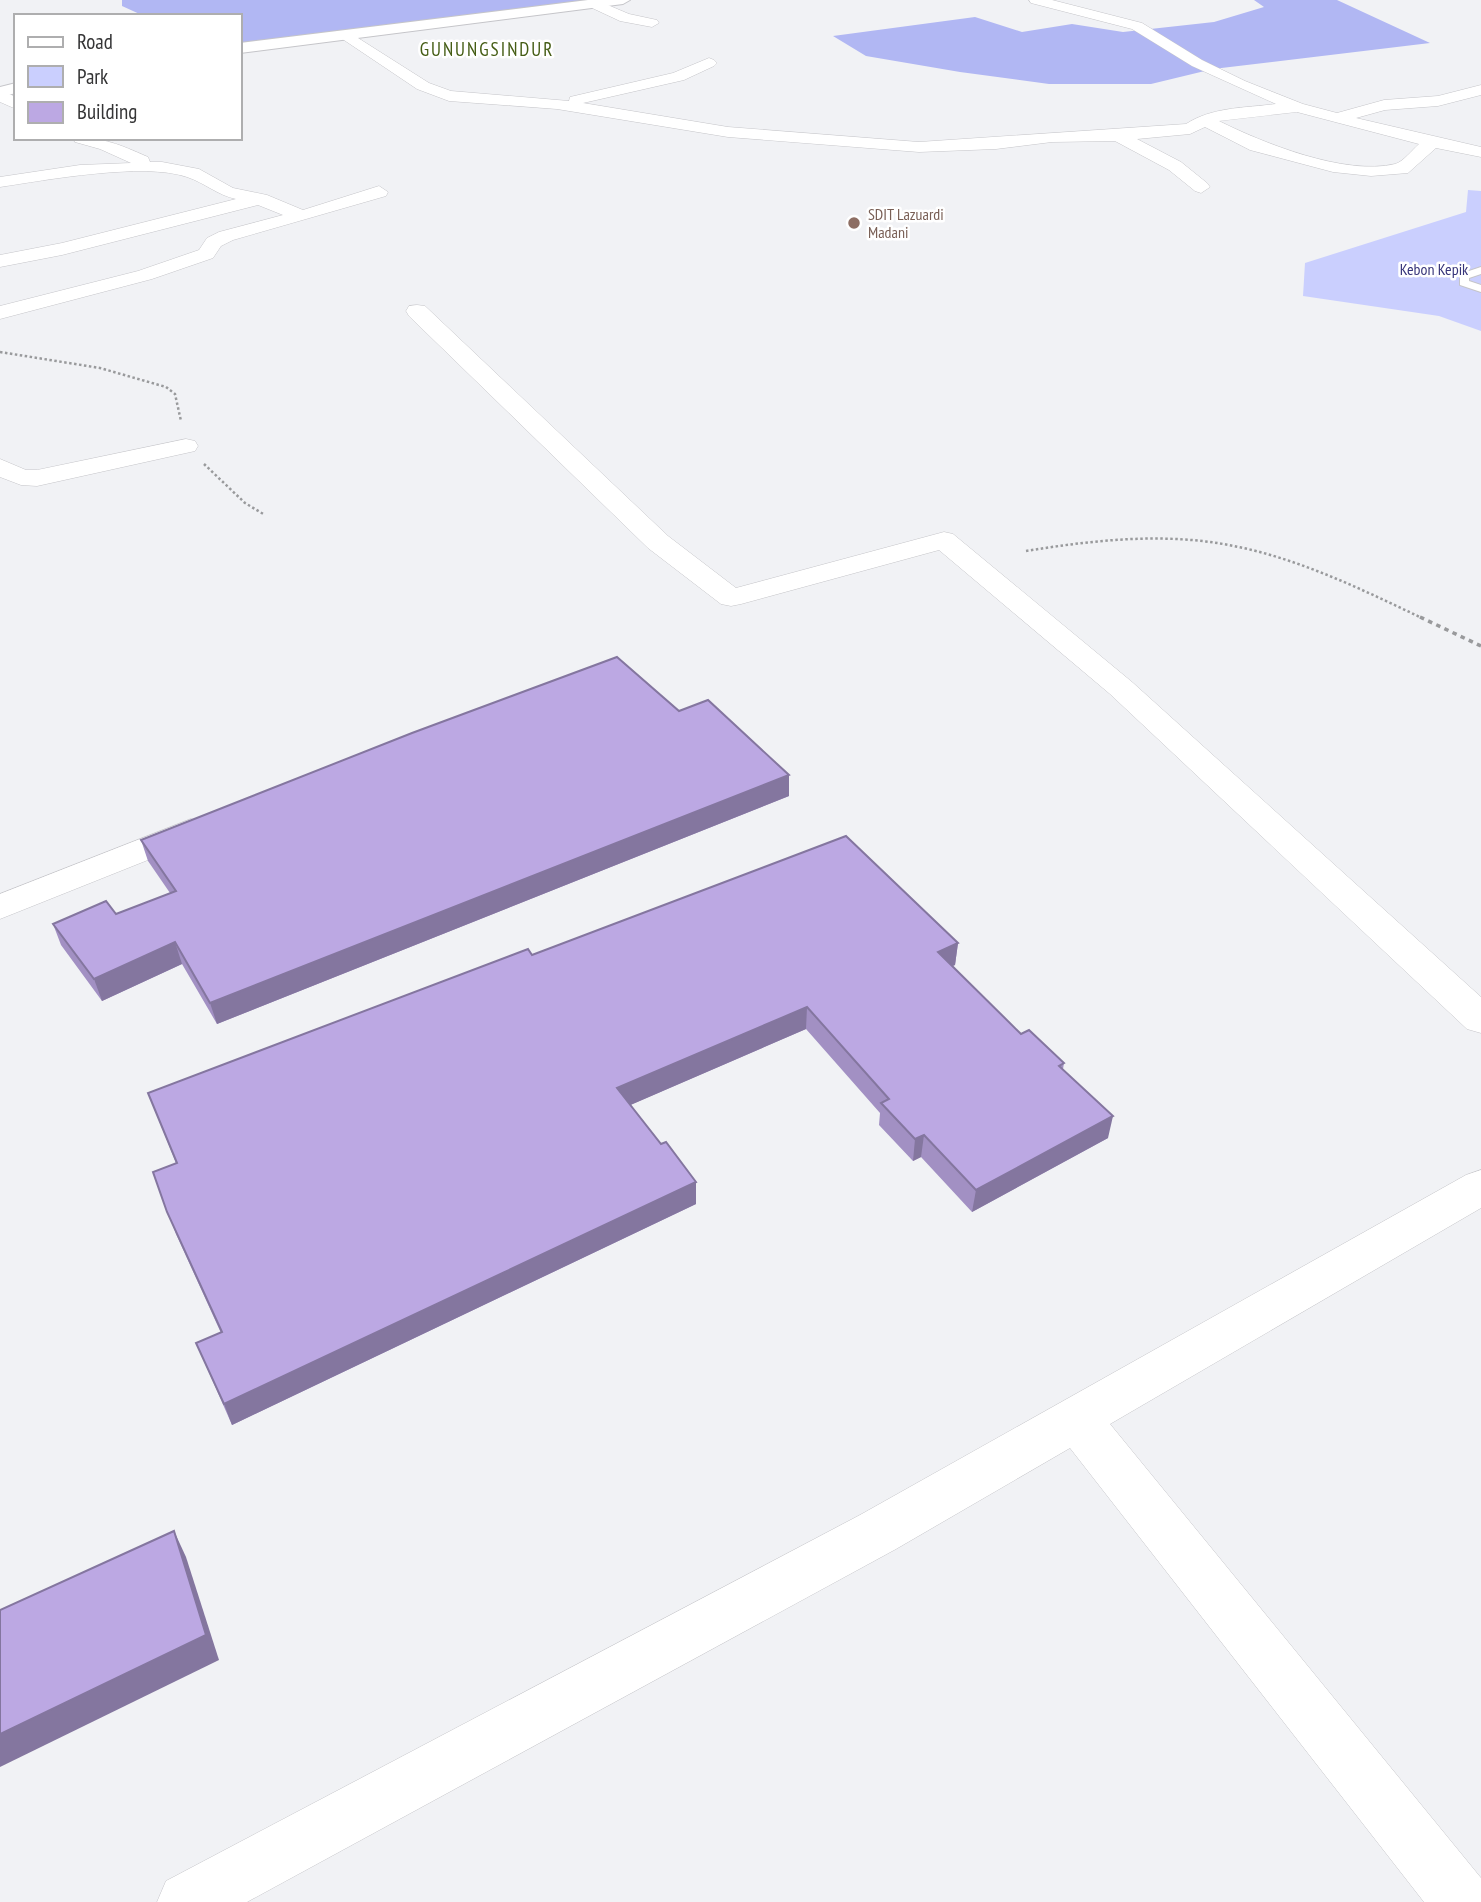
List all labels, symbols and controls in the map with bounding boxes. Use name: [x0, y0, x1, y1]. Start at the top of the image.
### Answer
legend: [14, 14, 242, 140]
text: Road: [77, 28, 113, 55]
district label: GUNUNGSINDUR: [420, 37, 554, 61]
text: Park: [77, 63, 108, 90]
text: Building: [77, 98, 137, 125]
place label: SDIT Lazuardi Madani: [868, 204, 944, 242]
marker: SDIT Lazuardi Madani: [846, 215, 862, 231]
park label: Kebon Kepik: [1400, 259, 1469, 279]

